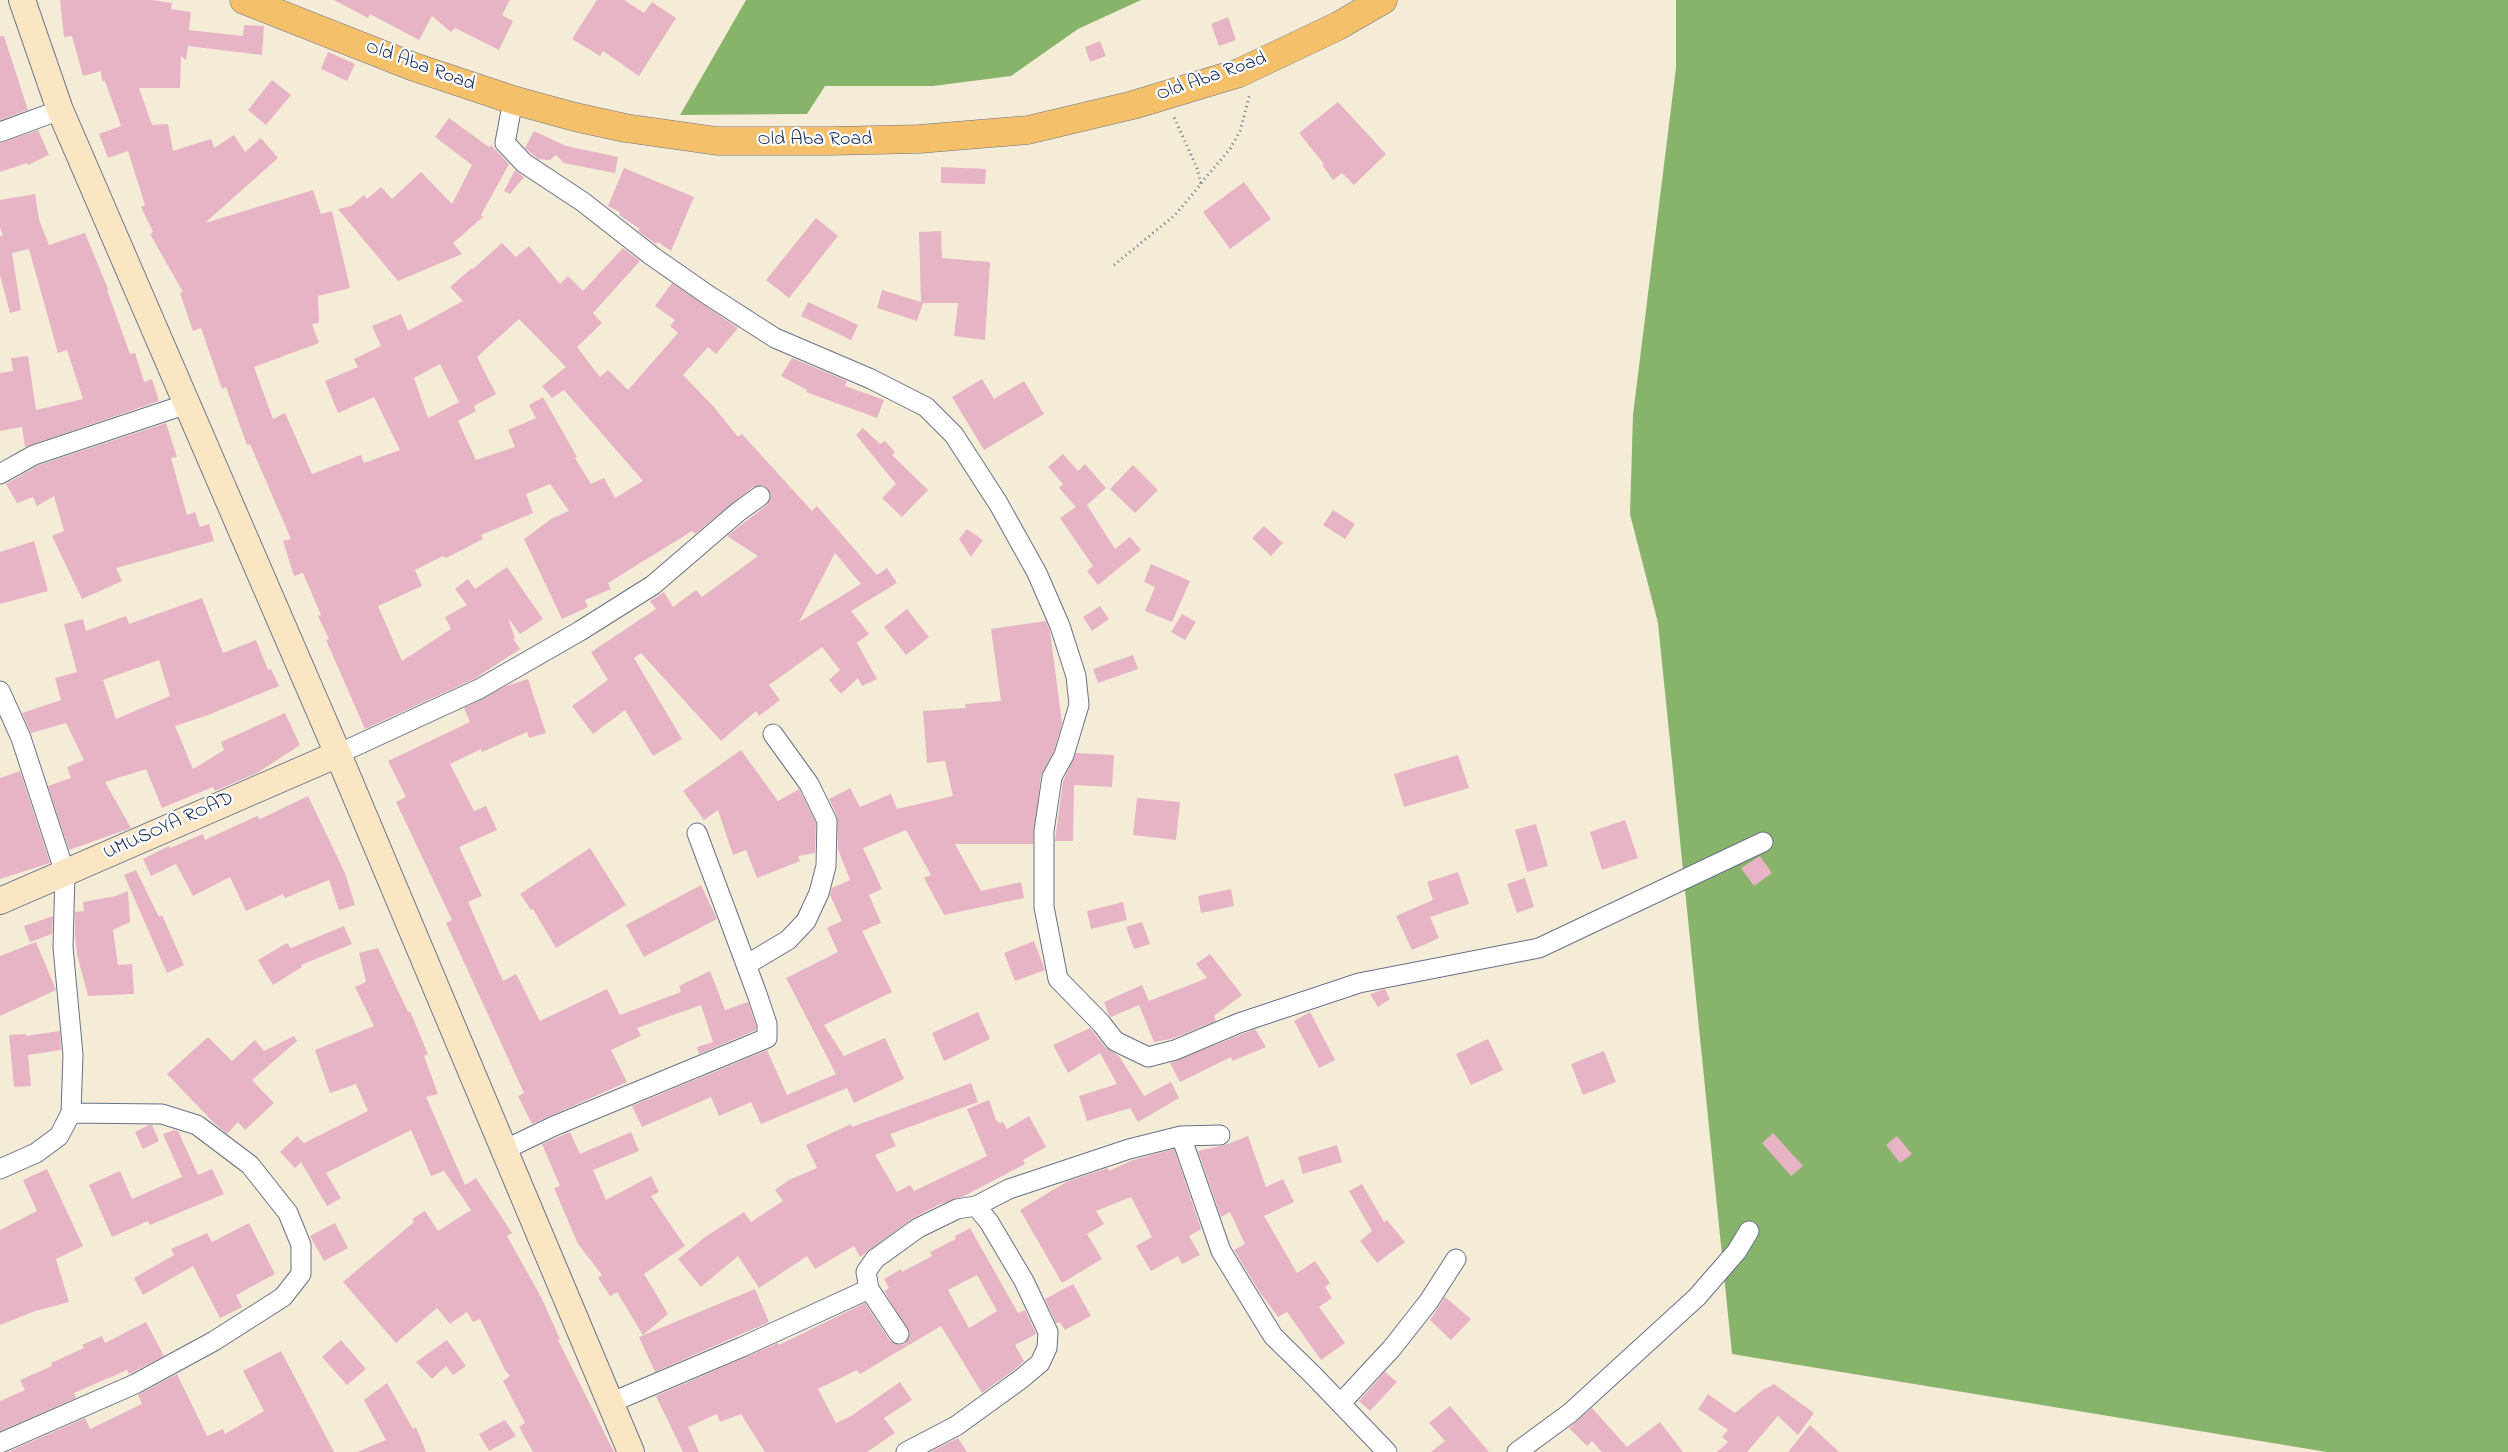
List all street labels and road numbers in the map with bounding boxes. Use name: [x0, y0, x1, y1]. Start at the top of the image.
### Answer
street label: Old Aba Road: [362, 36, 478, 98]
street label: Old Aba Road: [1154, 48, 1270, 108]
street label: Old Aba Road: [758, 129, 872, 153]
street label: UMUSOYA ROAD: [100, 788, 238, 866]

